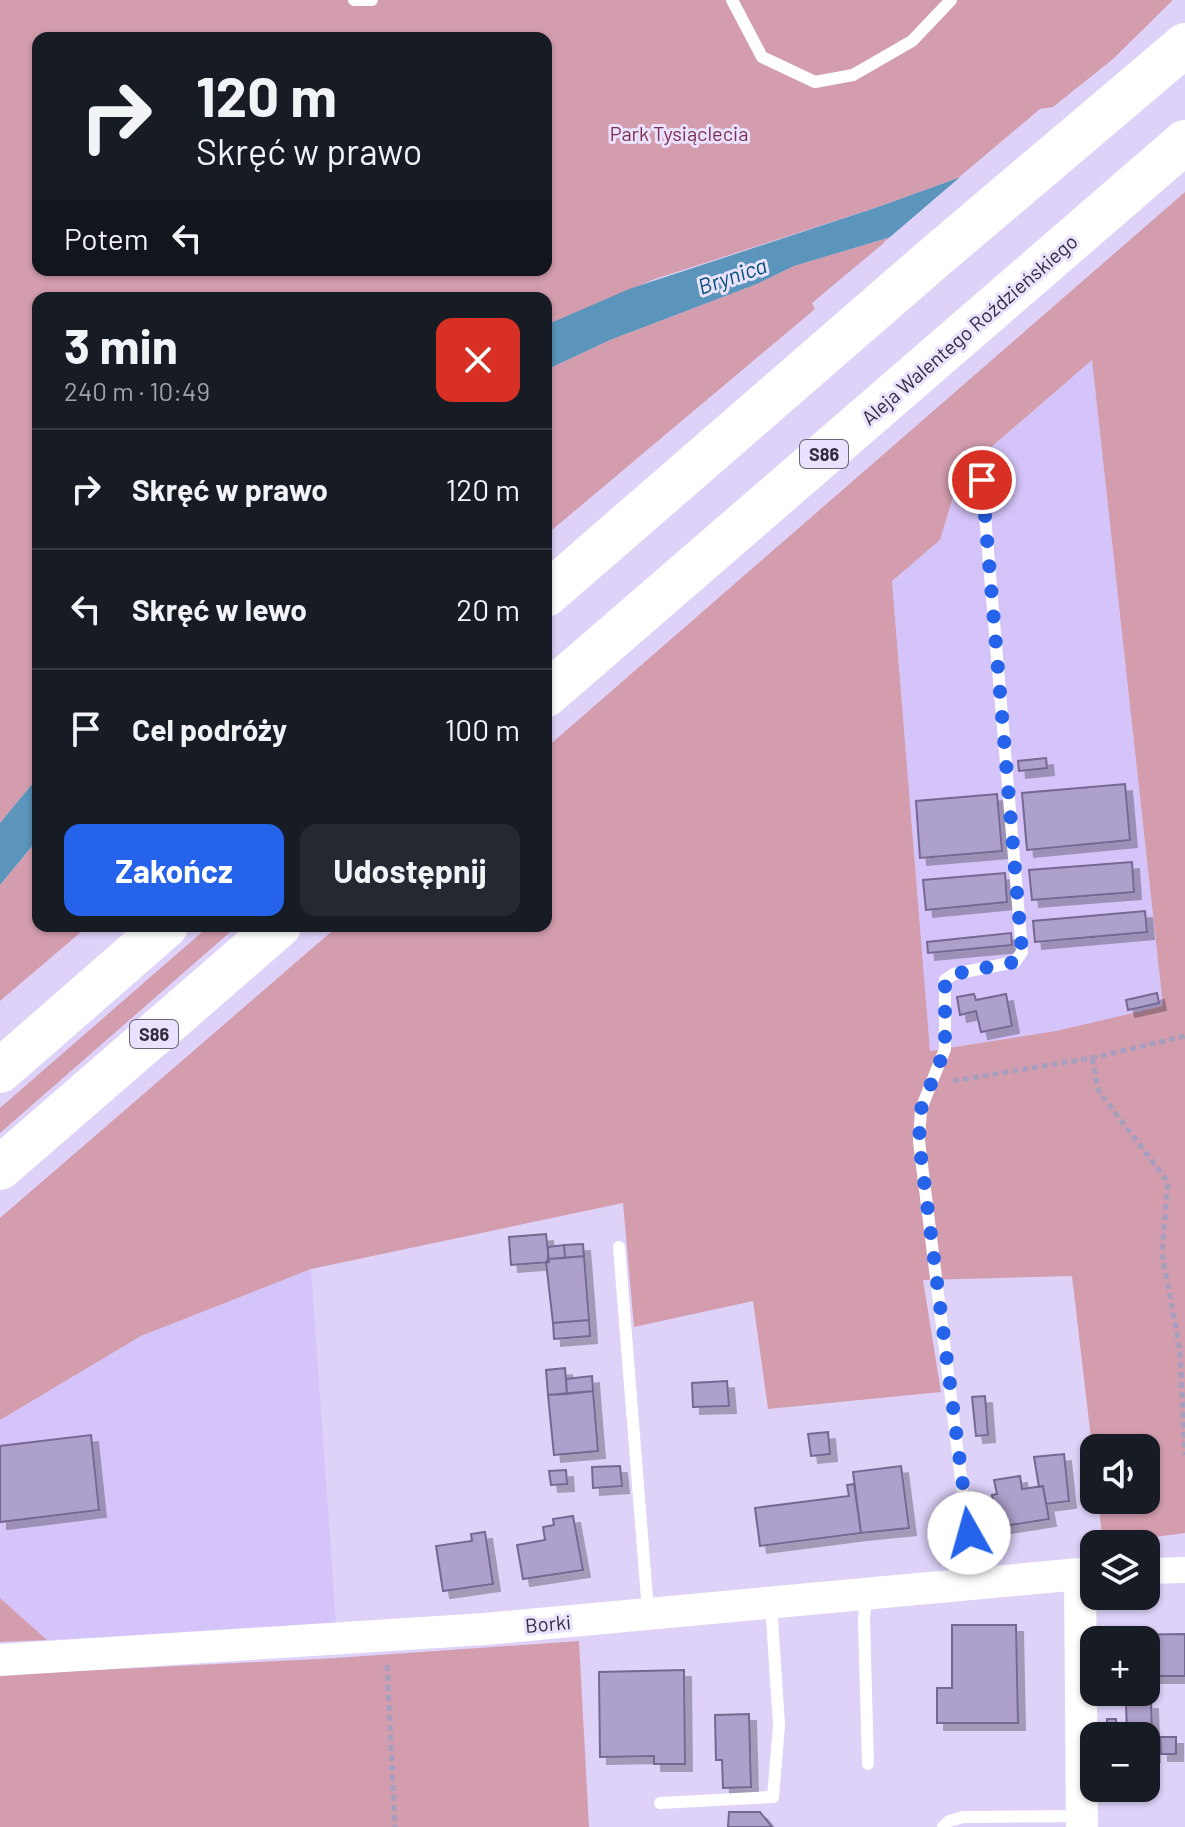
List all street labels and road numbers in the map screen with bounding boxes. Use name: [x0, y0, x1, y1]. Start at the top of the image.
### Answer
street label: Aleja Walentego Roździeńskiego: [856, 229, 1082, 429]
road number: S86: [800, 440, 848, 468]
road number: S86: [130, 1020, 178, 1048]
street label: Borki: [524, 1609, 572, 1637]

